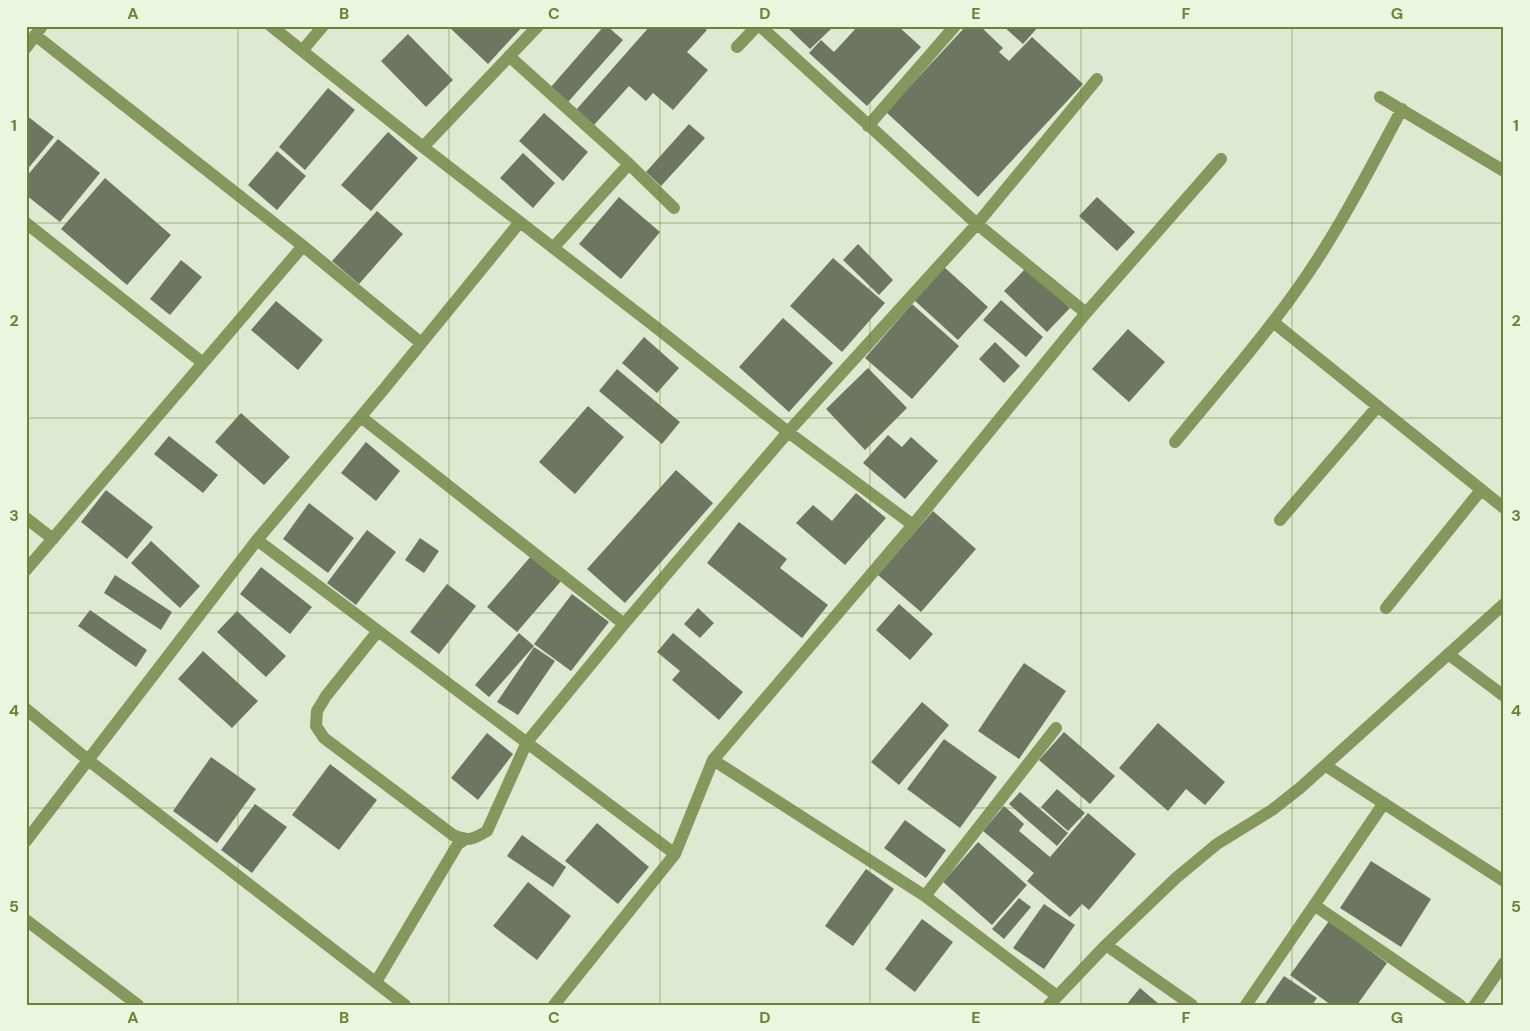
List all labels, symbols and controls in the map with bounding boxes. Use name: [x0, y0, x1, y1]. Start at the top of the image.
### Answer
text: A: [127, 3, 139, 24]
text: B: [339, 3, 349, 24]
text: C: [548, 3, 560, 24]
text: D: [759, 3, 771, 24]
text: E: [971, 3, 981, 24]
text: F: [1182, 3, 1191, 24]
text: G: [1391, 3, 1403, 24]
text: 1: [11, 115, 17, 136]
text: 1: [1513, 115, 1519, 136]
text: 2: [9, 310, 19, 331]
text: 2: [1511, 310, 1521, 331]
text: 3: [9, 505, 19, 526]
text: 3: [1511, 505, 1521, 526]
text: 4: [9, 700, 19, 721]
text: 4: [1511, 700, 1521, 721]
text: 5: [9, 896, 19, 917]
text: 5: [1511, 896, 1521, 917]
text: A: [127, 1007, 139, 1028]
text: B: [339, 1007, 349, 1028]
text: C: [548, 1007, 560, 1028]
text: D: [759, 1007, 771, 1028]
text: E: [971, 1007, 981, 1028]
text: F: [1182, 1007, 1191, 1028]
text: G: [1391, 1007, 1403, 1028]

